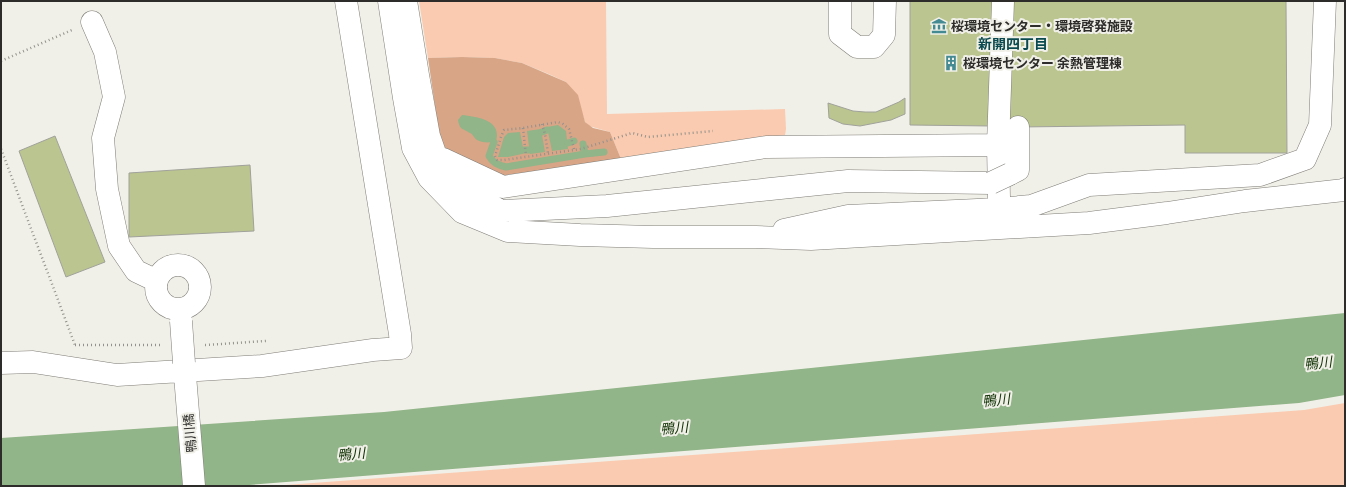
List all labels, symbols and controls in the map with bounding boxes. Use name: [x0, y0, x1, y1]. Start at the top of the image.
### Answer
museum icon: 桜環境センター・環境啓発施設: [930, 17, 948, 35]
place label: 桜環境センター・環境啓発施設: [951, 18, 1133, 35]
district label: 新開四丁目: [978, 35, 1048, 53]
building icon: 桜環境センター 余熱管理棟: [942, 54, 960, 72]
place label: 桜環境センター 余熱管理棟: [963, 55, 1122, 72]
water label: 鴨川: [1303, 352, 1335, 373]
water label: 鴨川: [981, 389, 1013, 410]
street label: 鴨川橋: [180, 413, 200, 453]
water label: 鴨川: [659, 418, 691, 438]
water label: 鴨川: [336, 444, 368, 464]

